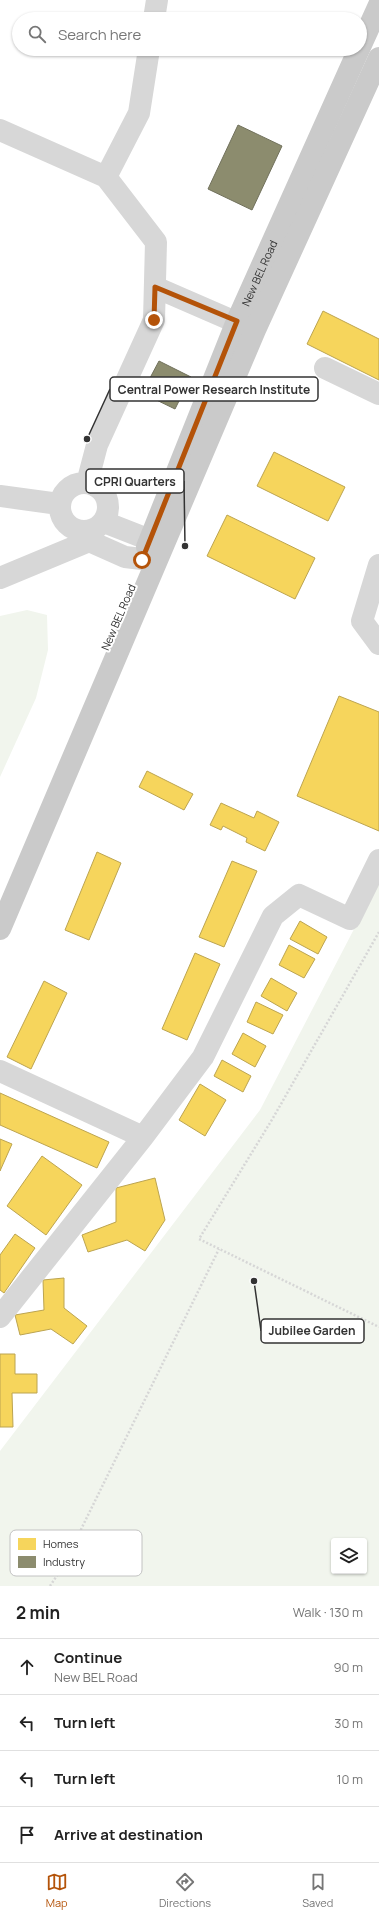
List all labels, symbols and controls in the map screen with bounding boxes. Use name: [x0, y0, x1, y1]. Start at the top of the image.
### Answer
search box: [12, 12, 367, 56]
icon: search: [26, 23, 48, 45]
text: Search here: [58, 24, 141, 45]
street label: New BEL Road: [237, 237, 280, 308]
route end: [145, 311, 163, 329]
callout: Central Power Research Institute: [110, 377, 318, 401]
text: Central Power Research Institute: [118, 381, 310, 398]
callout: CPRI Quarters: [86, 469, 184, 493]
text: CPRI Quarters: [94, 473, 176, 490]
route start: [133, 551, 151, 569]
street label: New BEL Road: [97, 582, 139, 652]
callout: Jubilee Garden: [261, 1319, 364, 1343]
text: Jubilee Garden: [269, 1322, 355, 1339]
legend: [10, 1530, 142, 1576]
text: Homes: [43, 1536, 79, 1551]
map controls: [331, 1538, 367, 1574]
button: layers: [331, 1538, 367, 1574]
text: Industry: [43, 1554, 85, 1569]
text: 2 min: [16, 1601, 60, 1624]
text: Walk · 130 m: [293, 1603, 363, 1621]
text: Continue: [54, 1647, 122, 1668]
icon: ahead: [16, 1656, 38, 1678]
text: 90 m: [333, 1658, 363, 1676]
text: New BEL Road: [54, 1668, 138, 1686]
icon: left: [16, 1712, 38, 1734]
text: Turn left: [54, 1712, 116, 1733]
text: 30 m: [334, 1714, 363, 1732]
icon: left: [16, 1768, 38, 1790]
text: Turn left: [54, 1768, 116, 1789]
text: 10 m: [336, 1770, 363, 1788]
icon: arrive: [16, 1824, 38, 1846]
text: Arrive at destination: [54, 1824, 203, 1845]
tab: Map: [46, 1871, 68, 1910]
tab: Directions: [159, 1871, 211, 1910]
tab: Saved: [302, 1871, 333, 1910]

